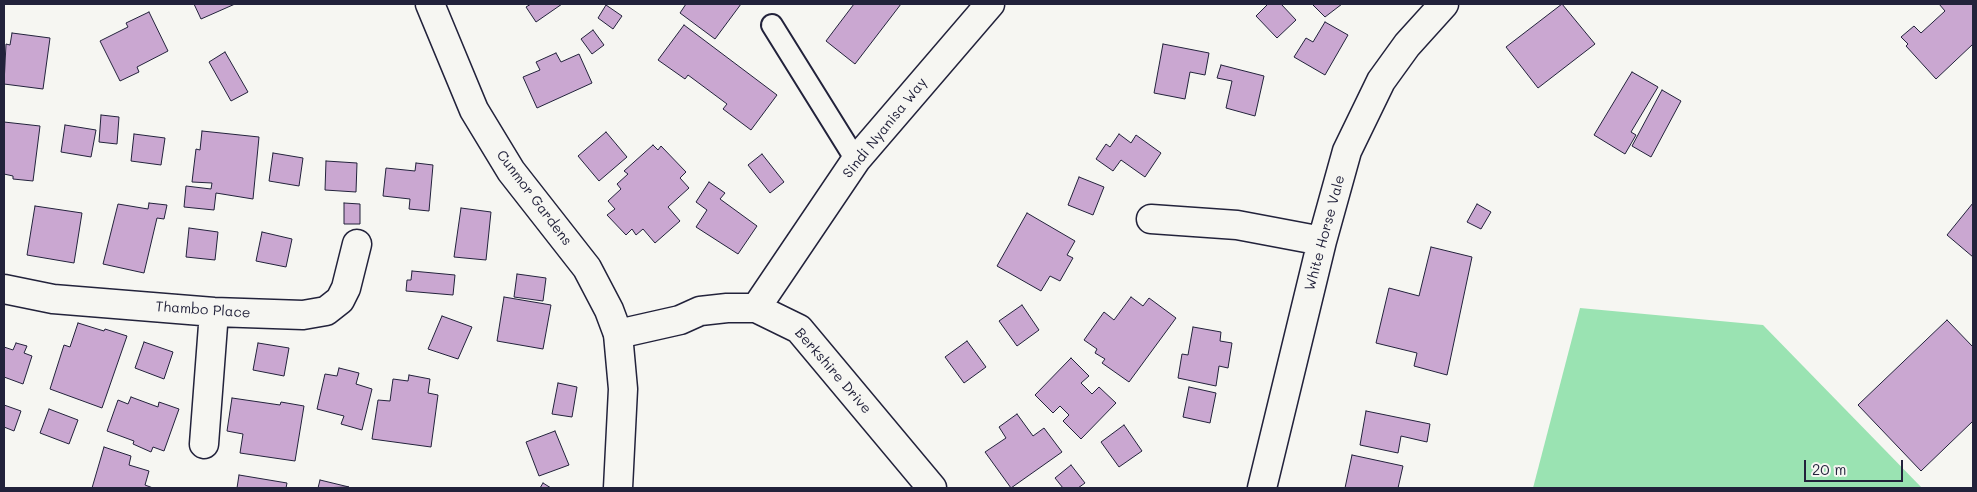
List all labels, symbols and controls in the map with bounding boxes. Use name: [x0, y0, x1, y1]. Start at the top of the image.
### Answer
street label: Sindi Nyanisa Way: [839, 74, 931, 182]
street label: Cunmor Gardens: [493, 147, 575, 249]
street label: White Horse Vale: [1301, 173, 1349, 293]
street label: Thambo Place: [155, 298, 251, 322]
street label: Berkshire Drive: [791, 325, 875, 417]
scale bar: [1807, 450, 1906, 482]
text: 20 m: [1812, 459, 1846, 479]

